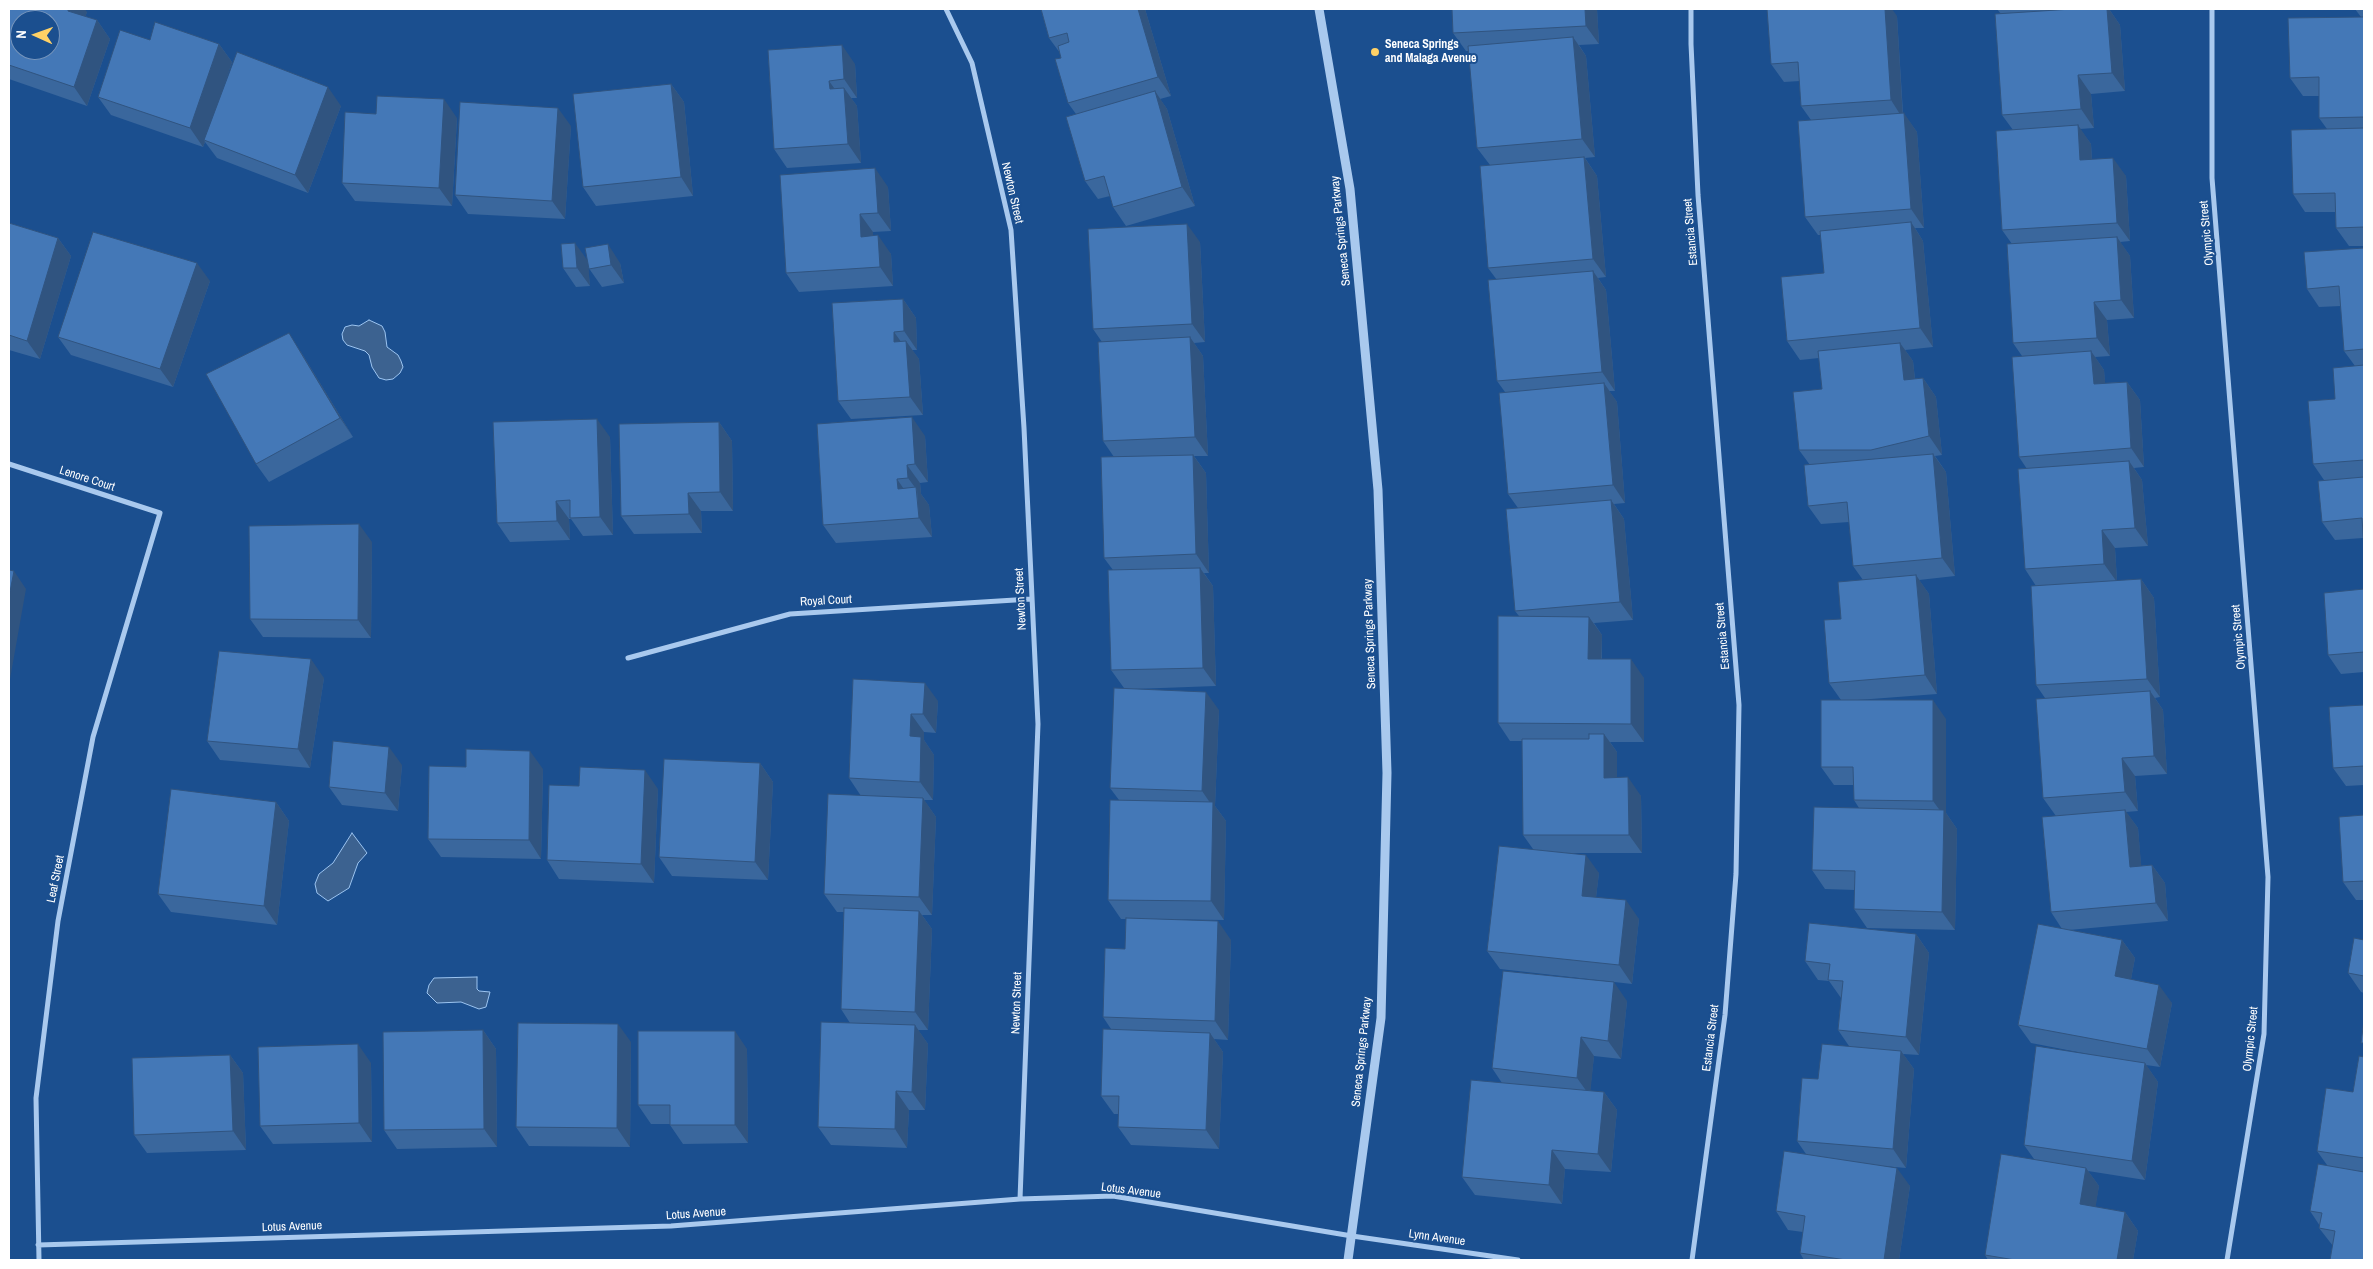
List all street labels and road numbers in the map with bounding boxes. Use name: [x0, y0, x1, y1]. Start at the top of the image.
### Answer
street label: Newton Street: [998, 161, 1026, 225]
street label: Seneca Springs Parkway: [1328, 175, 1354, 287]
street label: Estancia Street: [1681, 198, 1701, 266]
street label: Olympic Street: [2197, 200, 2217, 266]
street label: Lenore Court: [57, 463, 117, 495]
street label: Newton Street: [1012, 567, 1030, 631]
street label: Seneca Springs Parkway: [1361, 579, 1379, 689]
street label: Royal Court: [800, 592, 852, 610]
street label: Estancia Street: [1713, 602, 1733, 670]
street label: Olympic Street: [2229, 604, 2249, 670]
street label: Leaf Street: [44, 854, 68, 904]
street label: Newton Street: [1009, 972, 1025, 1034]
street label: Seneca Springs Parkway: [1349, 996, 1375, 1108]
street label: Estancia Street: [1700, 1004, 1722, 1072]
street label: Olympic Street: [2240, 1006, 2262, 1072]
street label: Lotus Avenue: [1100, 1180, 1162, 1202]
street label: Lotus Avenue: [666, 1205, 726, 1223]
street label: Lotus Avenue: [262, 1219, 322, 1235]
street label: Lynn Avenue: [1408, 1227, 1466, 1249]

